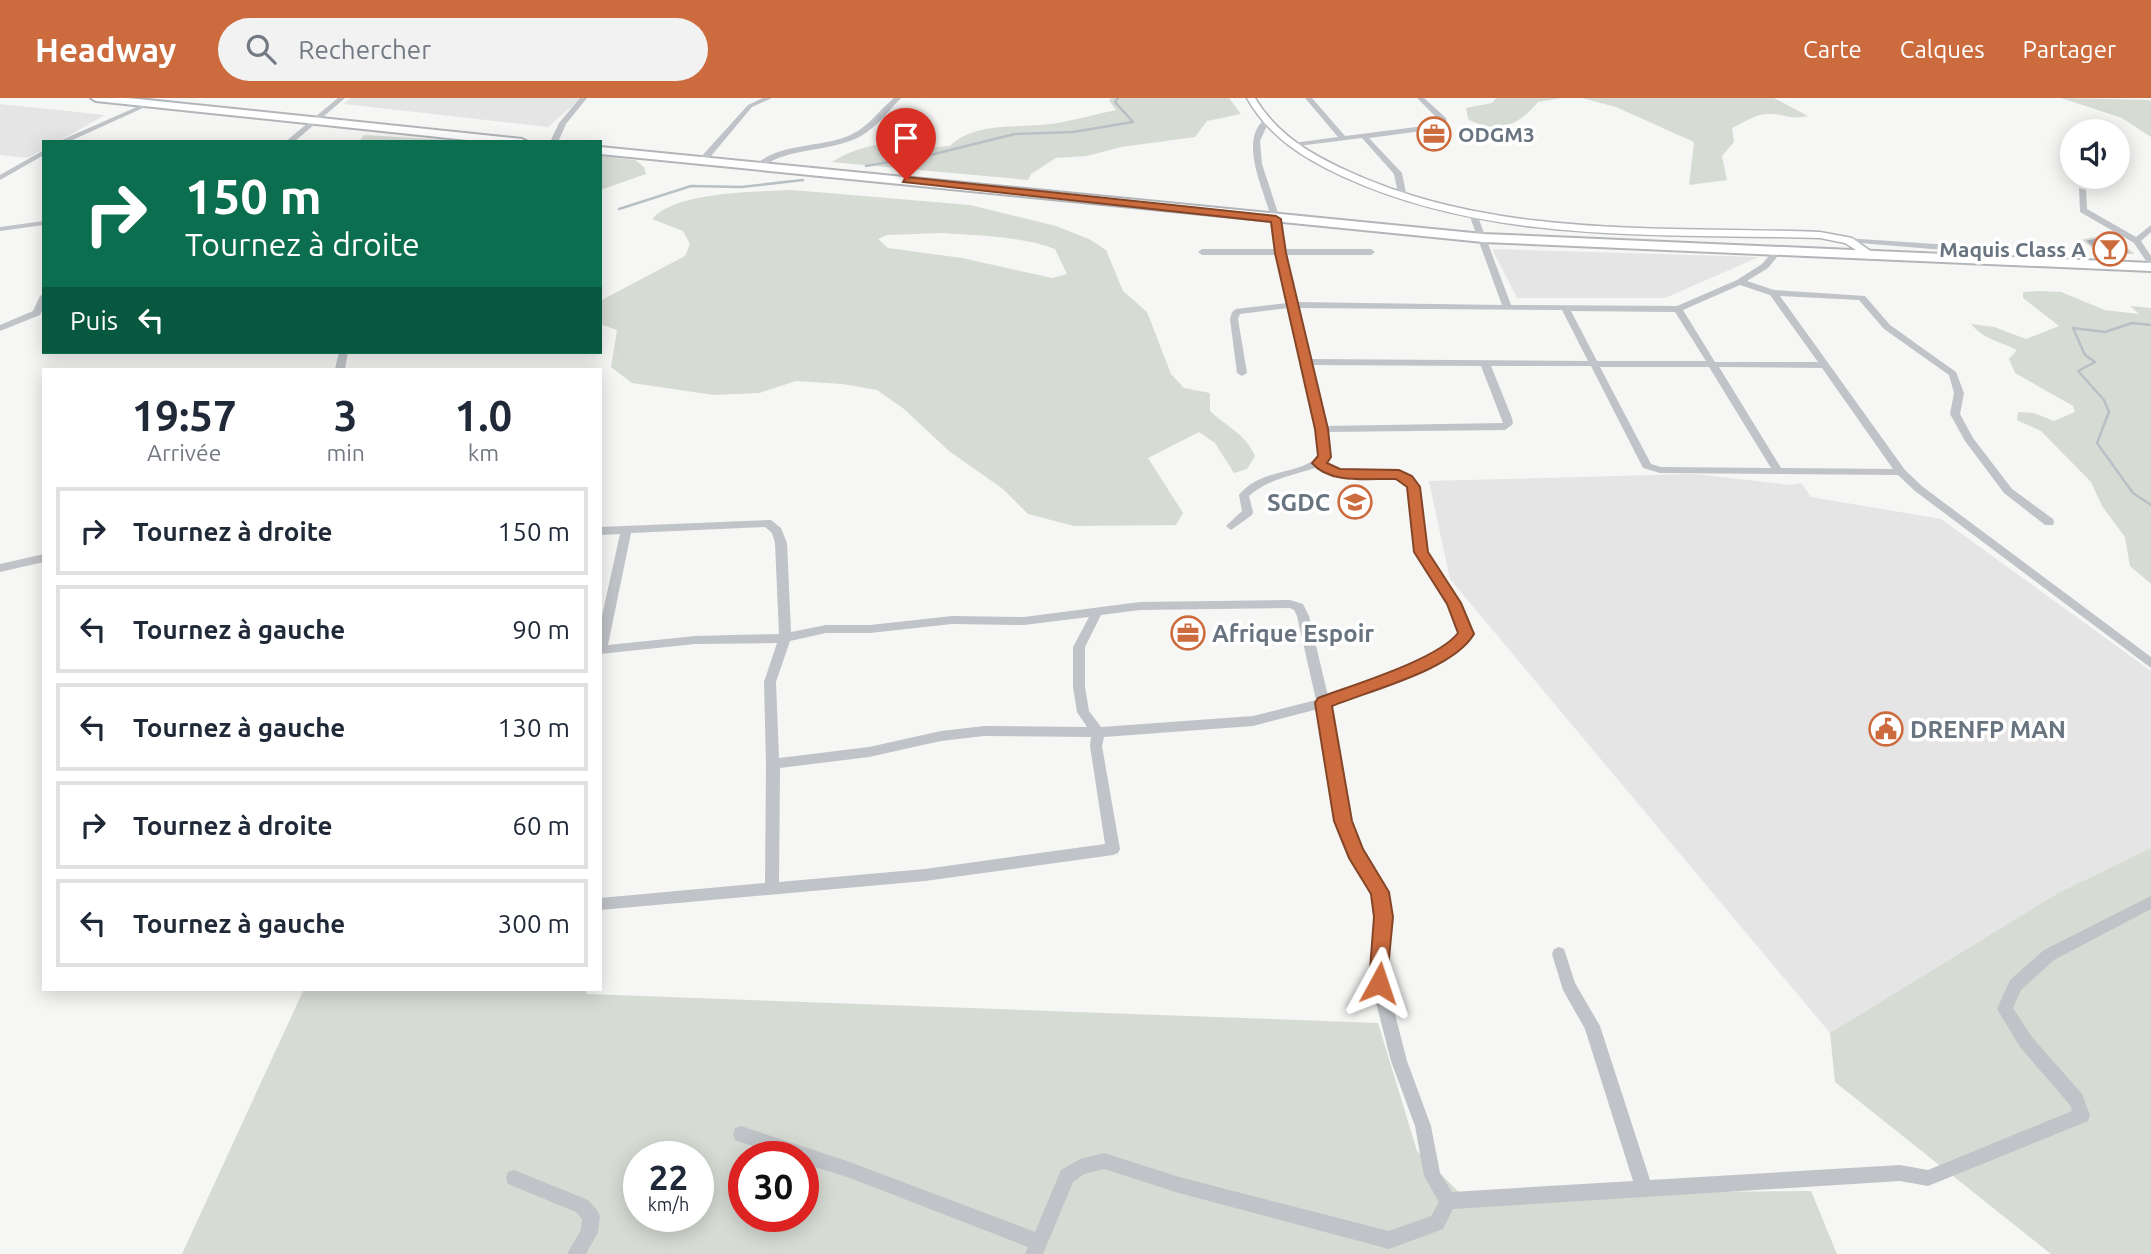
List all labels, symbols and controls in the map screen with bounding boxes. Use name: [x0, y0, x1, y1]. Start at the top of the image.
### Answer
search box: [218, 18, 708, 81]
icon: search: [242, 30, 280, 68]
text: Headway: [35, 31, 176, 68]
text: Rechercher: [298, 35, 431, 64]
text: Carte: [1803, 36, 1862, 63]
text: Calques: [1900, 36, 1985, 63]
text: Partager: [2023, 36, 2116, 63]
pin: [876, 108, 936, 180]
office icon: ODGM3: [1415, 115, 1453, 153]
icon: arrive: [887, 119, 925, 157]
map controls: [2060, 119, 2130, 189]
button: sound: [2060, 119, 2130, 189]
place label: ODGM3: [1458, 122, 1535, 146]
icon: right: [70, 168, 161, 259]
text: 150 m: [185, 168, 322, 223]
text: Tournez à droite: [185, 226, 420, 262]
bar icon: Maquis Class A: [2091, 230, 2129, 268]
place label: Maquis Class A: [1939, 237, 2086, 261]
icon: left: [132, 301, 170, 339]
text: Puis: [70, 306, 118, 335]
text: 19:57: [132, 392, 237, 439]
text: 3: [334, 392, 358, 439]
text: 1.0: [455, 392, 512, 439]
text: Arrivée: [147, 440, 221, 465]
text: min: [326, 440, 365, 465]
text: km: [468, 440, 499, 465]
school or university icon: SGDC: [1336, 483, 1374, 521]
place label: SGDC: [1267, 489, 1330, 516]
icon: right: [74, 512, 112, 550]
text: Tournez à droite: [133, 517, 332, 546]
text: 150 m: [498, 517, 570, 546]
icon: left: [74, 610, 112, 648]
office icon: Afrique Espoir: [1169, 614, 1207, 652]
text: Tournez à gauche: [133, 615, 345, 644]
text: 90 m: [512, 615, 570, 644]
place label: Afrique Espoir: [1212, 620, 1374, 647]
icon: left: [74, 708, 112, 746]
public building icon: DRENFP MAN: [1867, 710, 1905, 748]
text: Tournez à gauche: [133, 713, 345, 742]
text: 130 m: [498, 713, 570, 742]
place label: DRENFP MAN: [1910, 716, 2066, 743]
icon: right: [74, 806, 112, 844]
text: Tournez à droite: [133, 811, 332, 840]
text: 60 m: [512, 811, 570, 840]
icon: left: [74, 904, 112, 942]
text: Tournez à gauche: [133, 909, 345, 938]
text: 300 m: [498, 909, 570, 938]
position arrow: [1342, 946, 1416, 1020]
speed limit sign: 30: [728, 1141, 819, 1232]
text: 22: [649, 1157, 688, 1197]
text: km/h: [648, 1194, 689, 1214]

